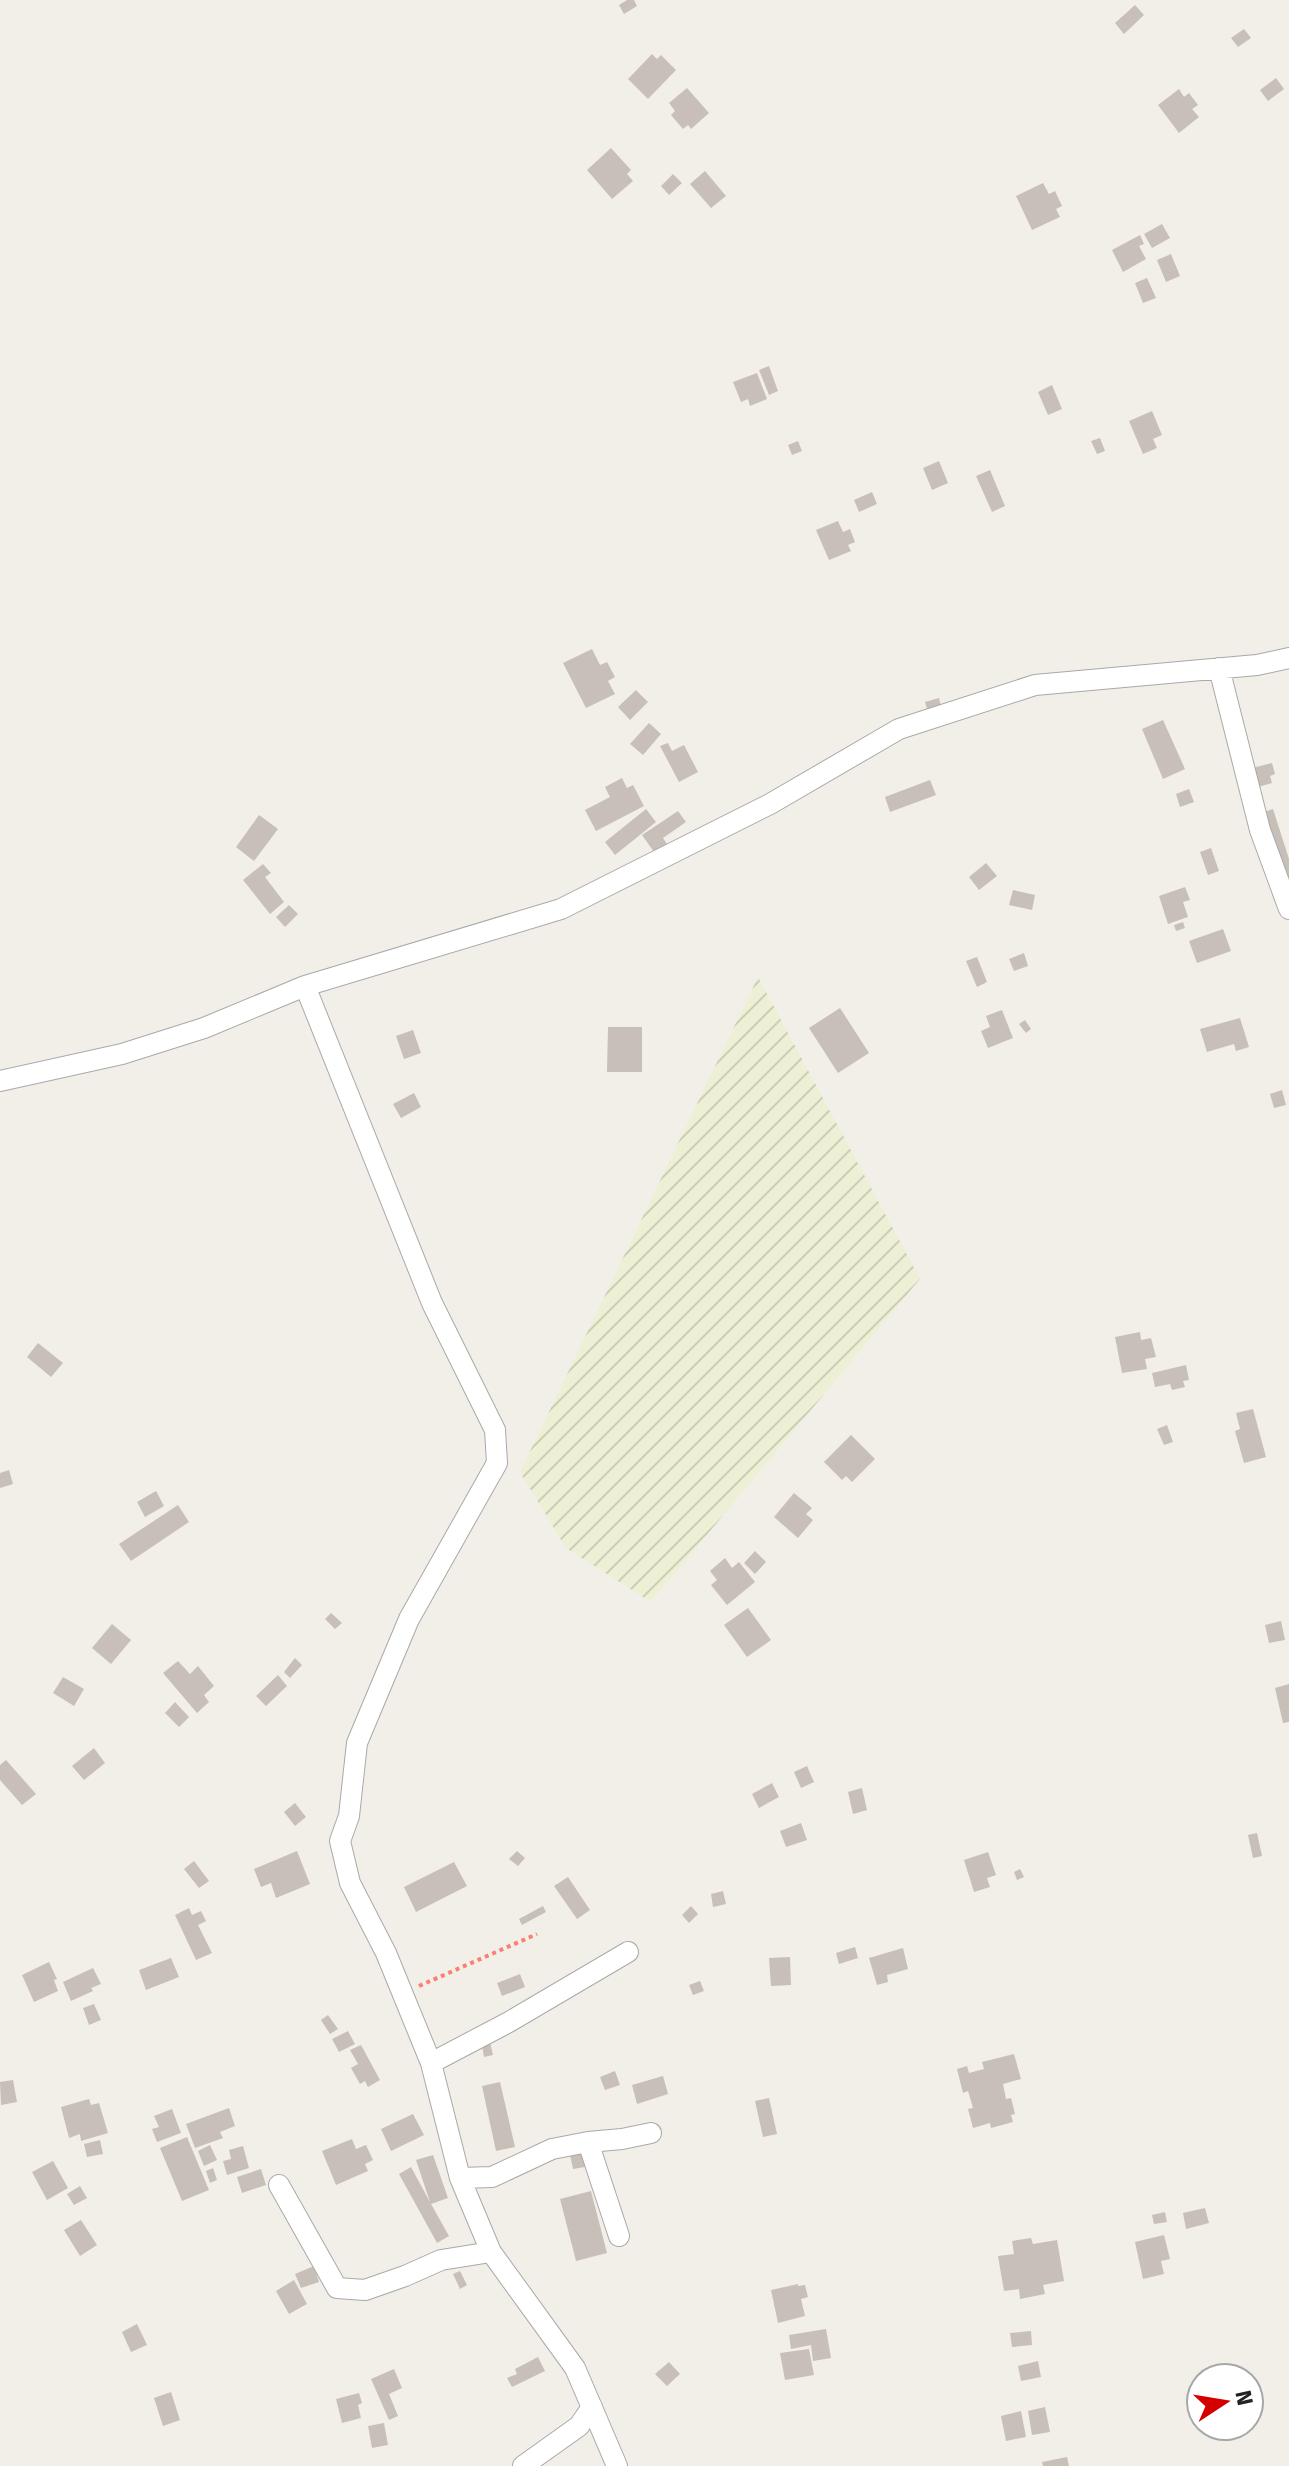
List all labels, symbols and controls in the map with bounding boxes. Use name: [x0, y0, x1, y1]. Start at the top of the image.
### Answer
north arrow: [1185, 2362, 1265, 2442]
text: N: [1229, 2388, 1259, 2408]

